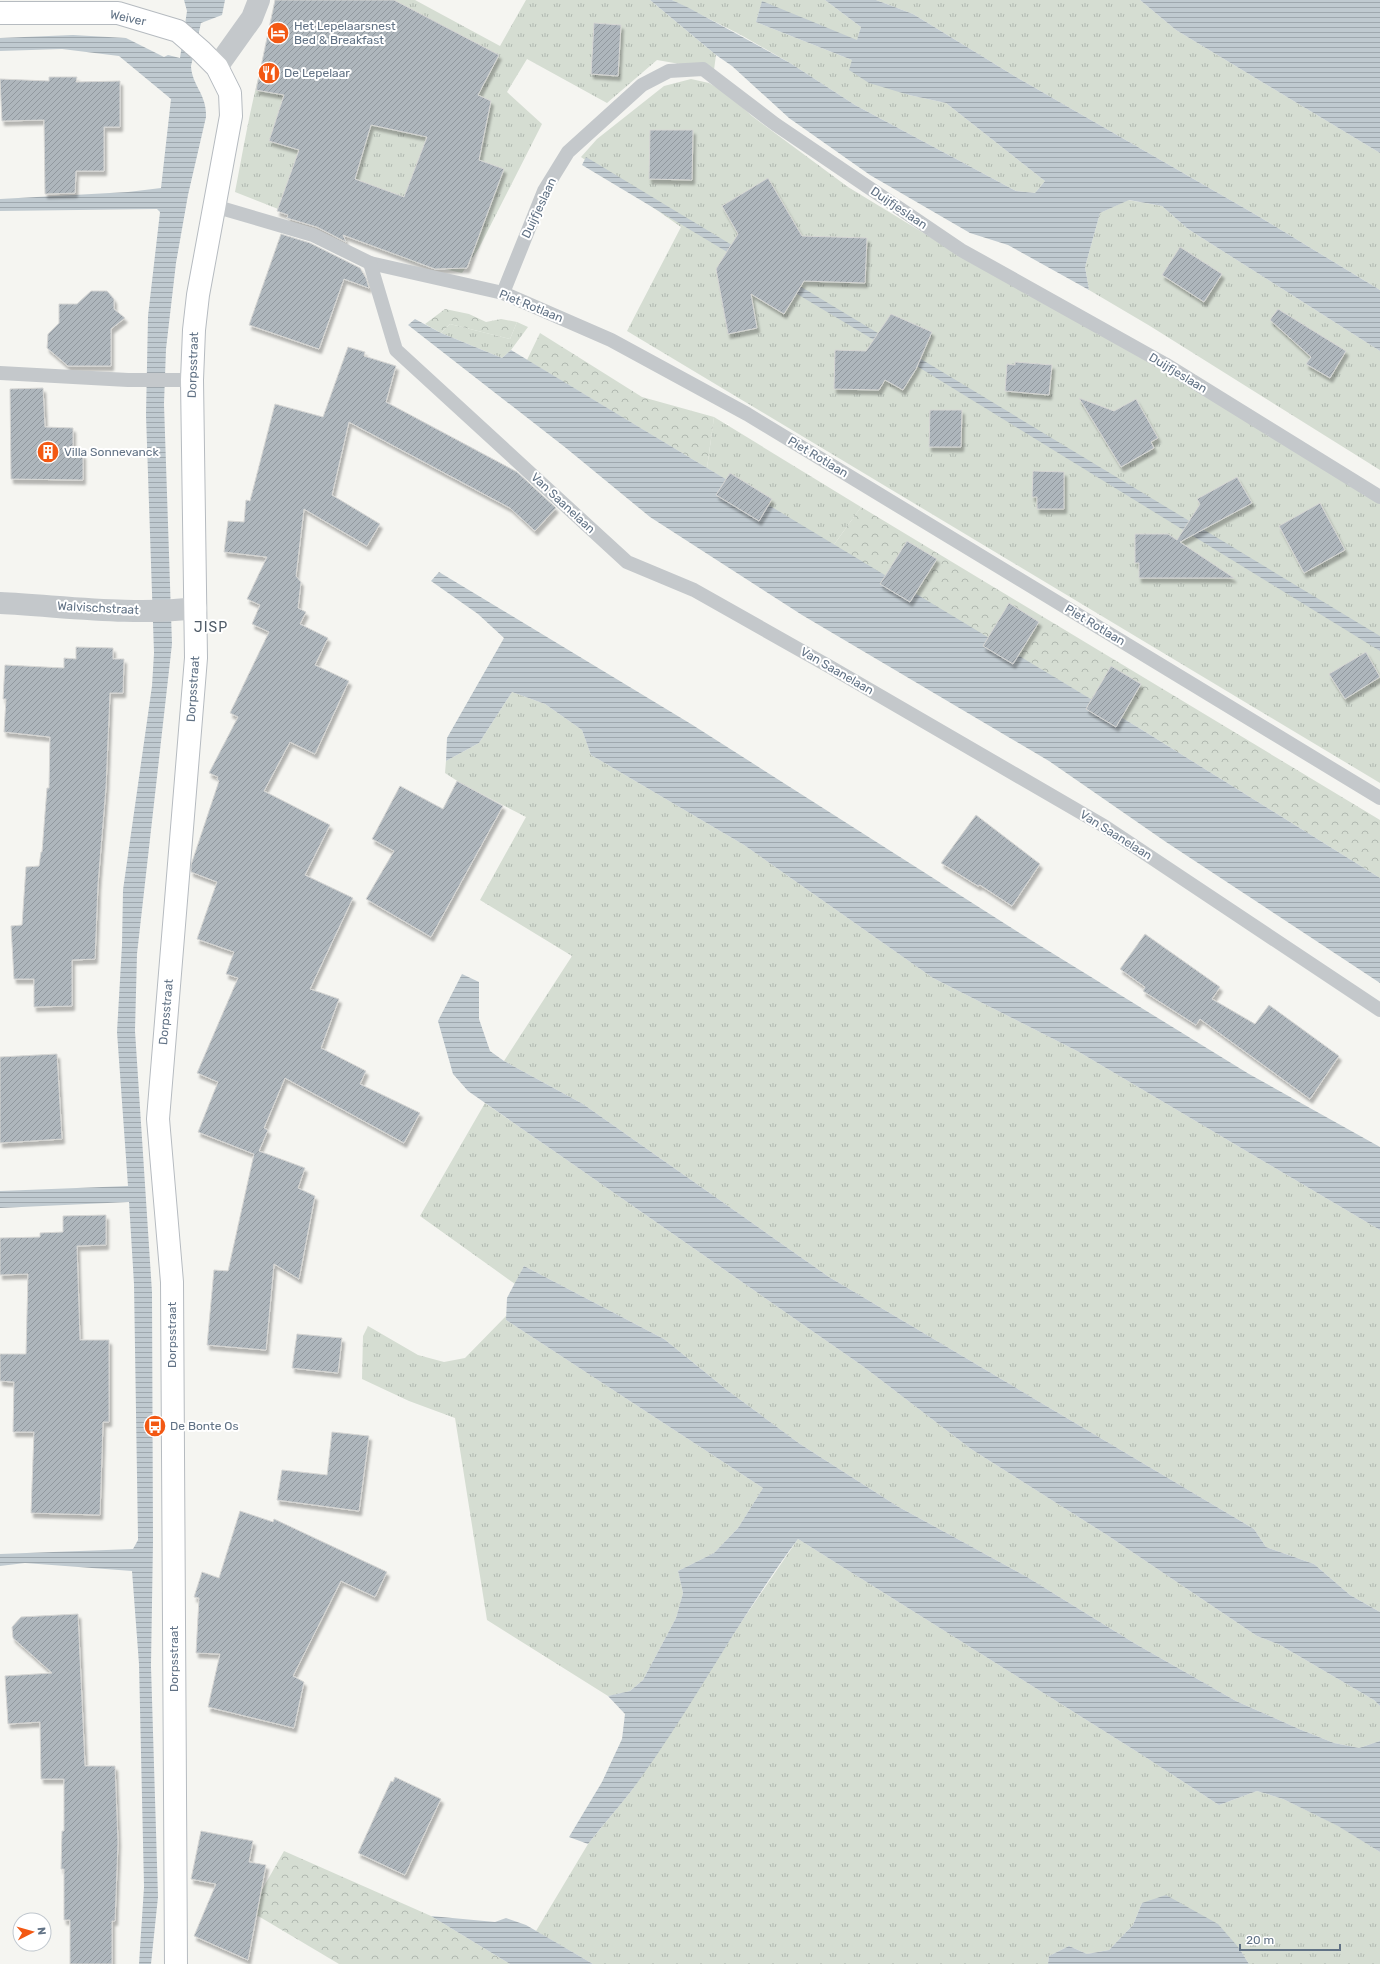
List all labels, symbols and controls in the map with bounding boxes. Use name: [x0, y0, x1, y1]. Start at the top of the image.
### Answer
street label: Weiver: [109, 7, 148, 29]
place label: Het Lepelaarsnest Bed & Breakfast: [294, 19, 396, 47]
hotel icon: Het Lepelaarsnest Bed & Breakfast: [265, 20, 291, 46]
restaurant icon: De Lepelaar: [256, 60, 282, 86]
place label: De Lepelaar: [284, 66, 350, 80]
street label: Duijfjeslaan: [519, 175, 559, 241]
street label: Duijfjeslaan: [868, 184, 930, 232]
street label: Piet Rotlaan: [497, 287, 565, 325]
street label: Dorpsstraat: [185, 331, 201, 398]
street label: Duijfjeslaan: [1146, 350, 1210, 396]
street label: Piet Rotlaan: [785, 434, 851, 480]
building icon: Villa Sonnevanck: [35, 439, 61, 465]
place label: Villa Sonnevanck: [64, 445, 159, 459]
street label: Van Saanelaan: [528, 470, 598, 536]
street label: Walvischstraat: [57, 599, 139, 617]
street label: Piet Rotlaan: [1062, 602, 1128, 648]
district label: JISP: [194, 619, 228, 636]
street label: Van Saanelaan: [798, 644, 876, 698]
street label: Dorpsstraat: [184, 655, 202, 722]
street label: Van Saanelaan: [1077, 807, 1155, 863]
street label: Dorpsstraat: [156, 978, 176, 1046]
street label: Dorpsstraat: [165, 1302, 179, 1368]
bus stop icon: De Bonte Os: [142, 1413, 168, 1439]
place label: De Bonte Os: [170, 1419, 239, 1433]
street label: Dorpsstraat: [167, 1626, 181, 1692]
north arrow: [12, 1912, 52, 1952]
text: N: [35, 1926, 48, 1936]
scale bar: [1240, 1926, 1340, 1952]
text: 20 m: [1246, 1933, 1274, 1947]

